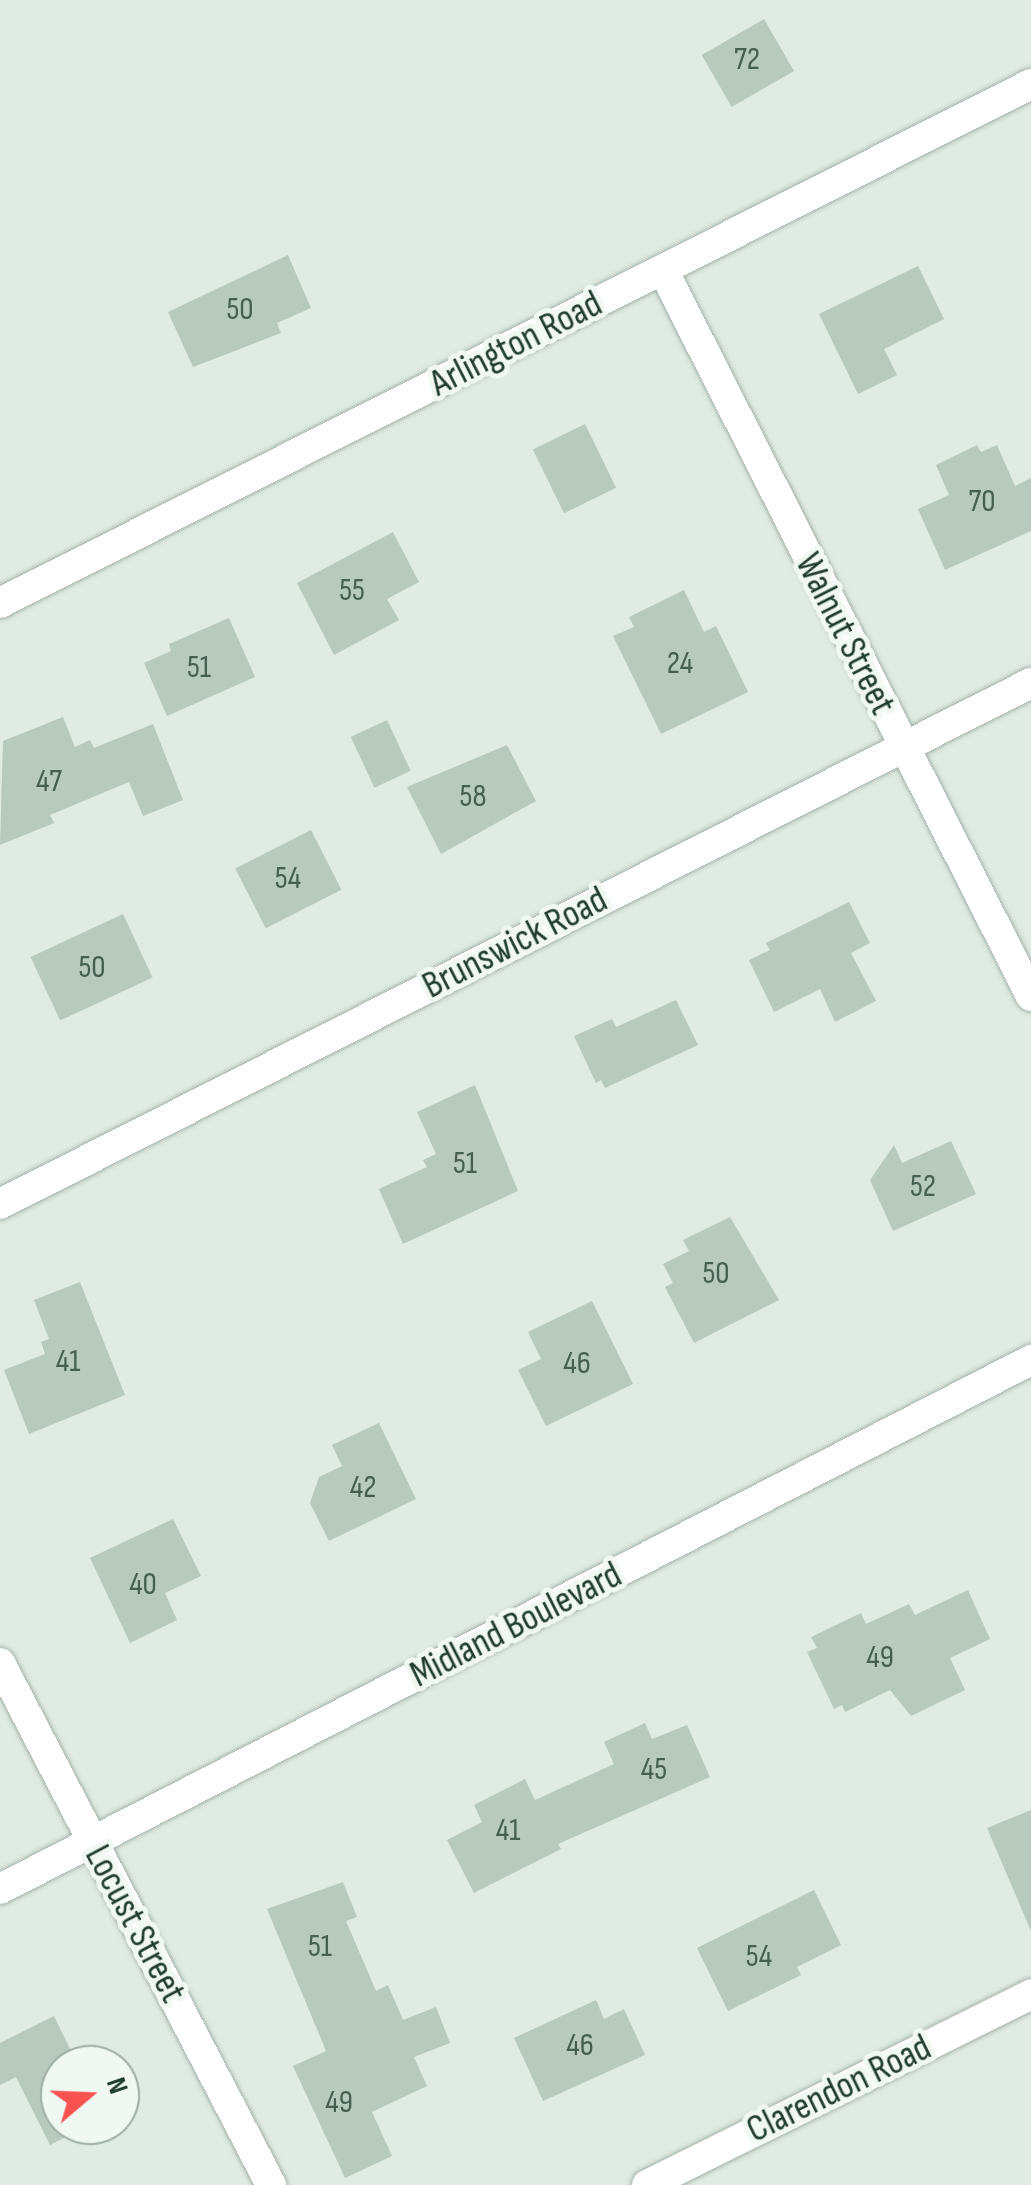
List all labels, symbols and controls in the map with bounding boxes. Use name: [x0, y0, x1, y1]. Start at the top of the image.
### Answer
house number: 72: [734, 41, 760, 79]
street label: Arlington Road: [422, 281, 610, 407]
house number: 50: [226, 291, 254, 329]
house number: 70: [969, 483, 995, 521]
street label: Walnut Street: [785, 546, 905, 722]
house number: 55: [339, 572, 365, 610]
house number: 24: [667, 645, 693, 683]
house number: 51: [187, 649, 211, 687]
house number: 47: [36, 763, 62, 801]
house number: 58: [460, 778, 486, 816]
house number: 54: [275, 860, 301, 898]
street label: Brunswick Road: [415, 877, 615, 1009]
house number: 50: [78, 949, 106, 987]
house number: 51: [453, 1145, 477, 1183]
house number: 52: [910, 1168, 936, 1206]
house number: 50: [702, 1255, 730, 1293]
house number: 41: [56, 1343, 80, 1381]
house number: 46: [563, 1345, 591, 1383]
house number: 42: [350, 1469, 376, 1507]
street label: Midland Boulevard: [403, 1552, 629, 1698]
house number: 40: [129, 1566, 157, 1604]
house number: 49: [866, 1639, 894, 1677]
house number: 45: [641, 1751, 667, 1789]
house number: 41: [496, 1812, 520, 1850]
street label: Locust Street: [75, 1837, 195, 2011]
house number: 51: [308, 1928, 332, 1966]
house number: 54: [746, 1938, 772, 1976]
street label: Clarendon Road: [739, 2025, 939, 2153]
house number: 46: [566, 2027, 594, 2065]
north arrow: [40, 2045, 140, 2145]
text: N: [99, 2073, 135, 2098]
house number: 49: [325, 2084, 353, 2122]

